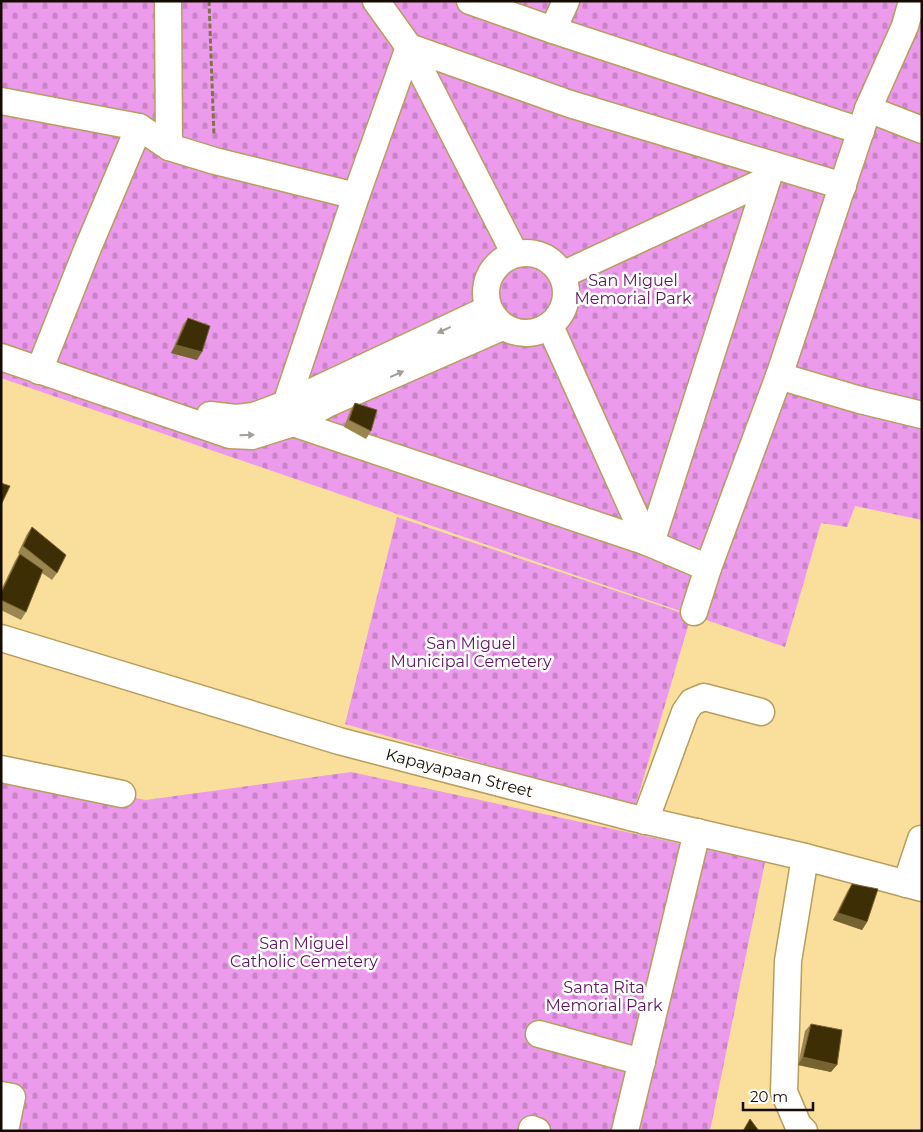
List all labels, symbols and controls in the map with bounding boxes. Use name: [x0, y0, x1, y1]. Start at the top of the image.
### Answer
park label: San Miguel Memorial Park: [574, 271, 692, 308]
one-way arrow: [437, 326, 451, 334]
one-way arrow: [390, 369, 404, 377]
one-way arrow: [240, 431, 256, 439]
park label: San Miguel Municipal Cemetery: [390, 634, 552, 671]
street label: Kapayapaan Street: [384, 745, 536, 801]
park label: San Miguel Catholic Cemetery: [230, 934, 378, 971]
park label: Santa Rita Memorial Park: [545, 978, 663, 1015]
scale bar: [743, 1080, 813, 1112]
text: 20 m: [750, 1087, 788, 1106]

